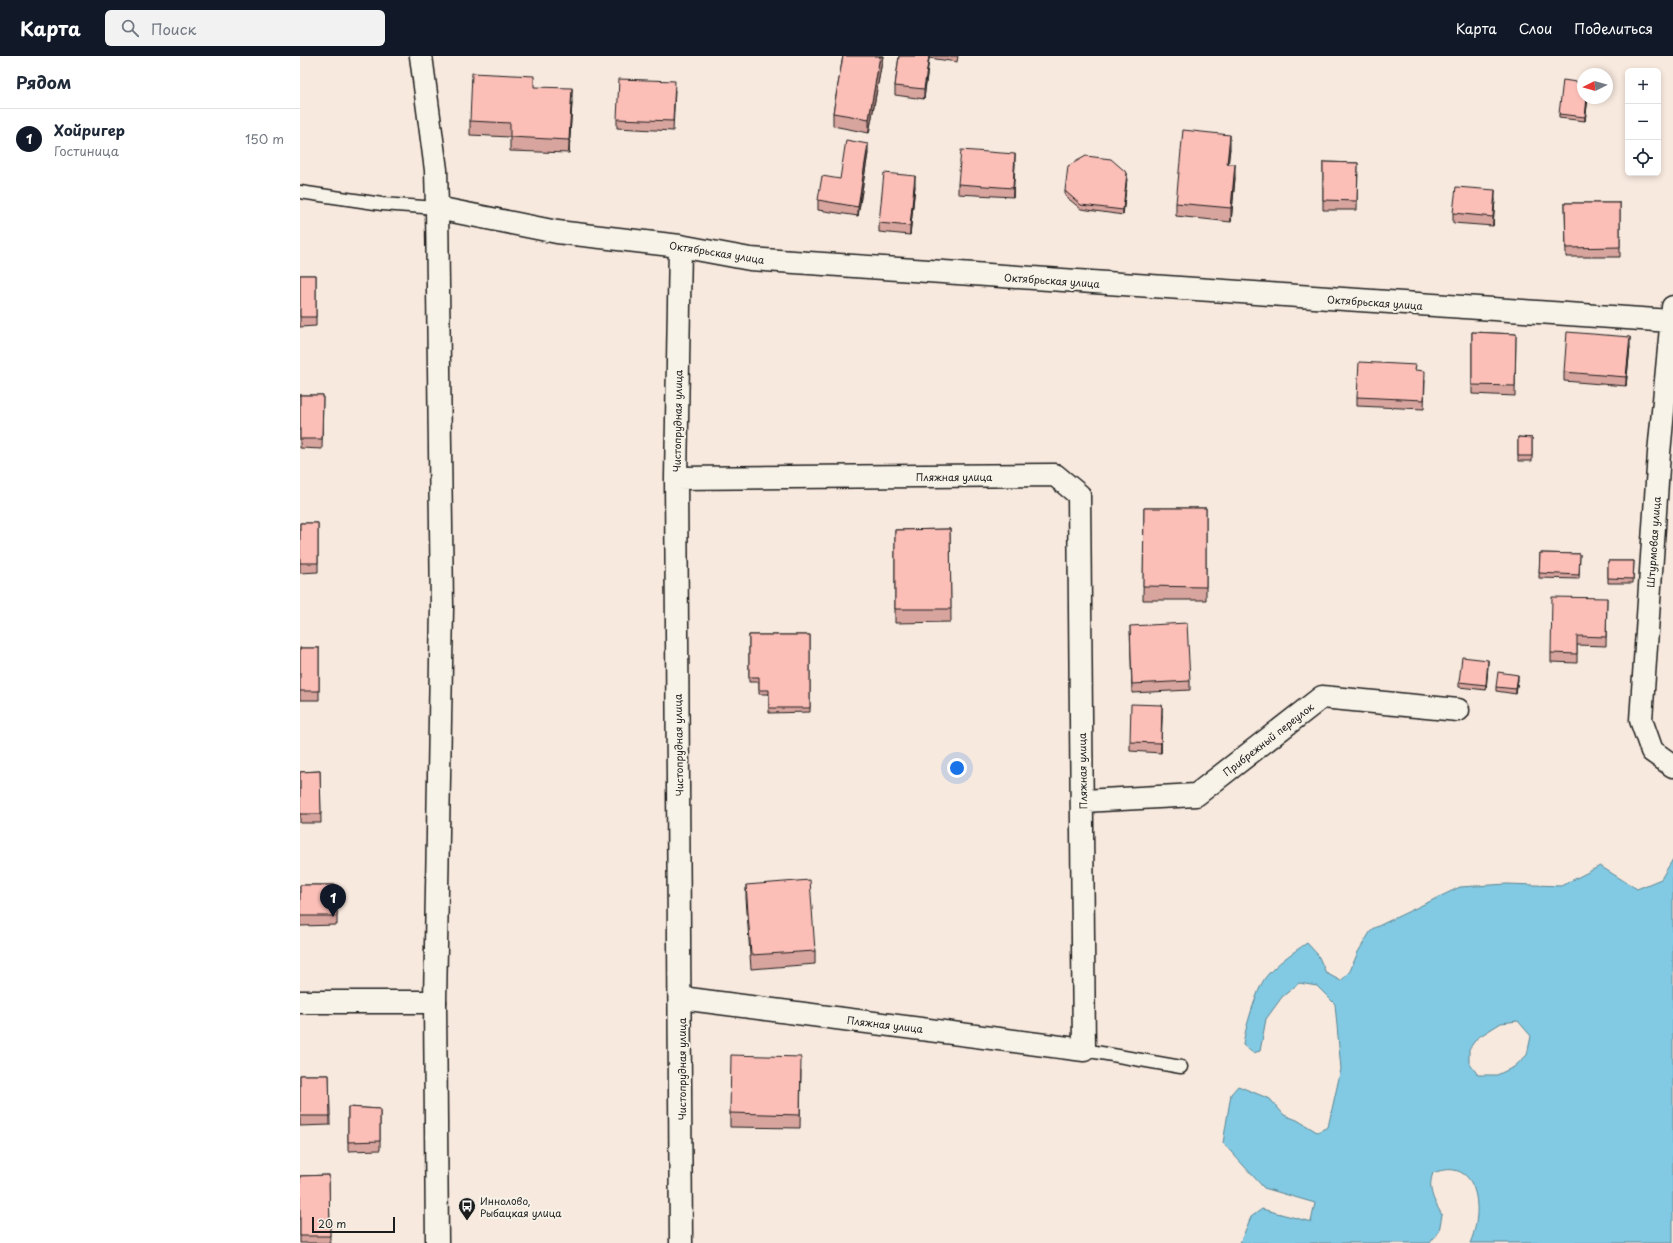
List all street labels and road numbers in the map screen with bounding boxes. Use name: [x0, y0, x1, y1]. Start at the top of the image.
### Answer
street label: Октябрьская улица: [668, 237, 766, 267]
street label: Октябрьская улица: [1004, 269, 1101, 291]
street label: Октябрьская улица: [1327, 291, 1424, 313]
street label: Чистопрудная улица: [669, 369, 686, 472]
street label: Пляжная улица: [916, 469, 993, 484]
street label: Штурмовая улица: [1642, 495, 1664, 588]
street label: Чистопрудная улица: [670, 693, 687, 796]
street label: Прибрежный переулок: [1219, 699, 1317, 780]
street label: Пляжная улица: [1074, 732, 1090, 809]
street label: Пляжная улица: [846, 1012, 925, 1036]
street label: Чистопрудная улица: [674, 1017, 690, 1120]

